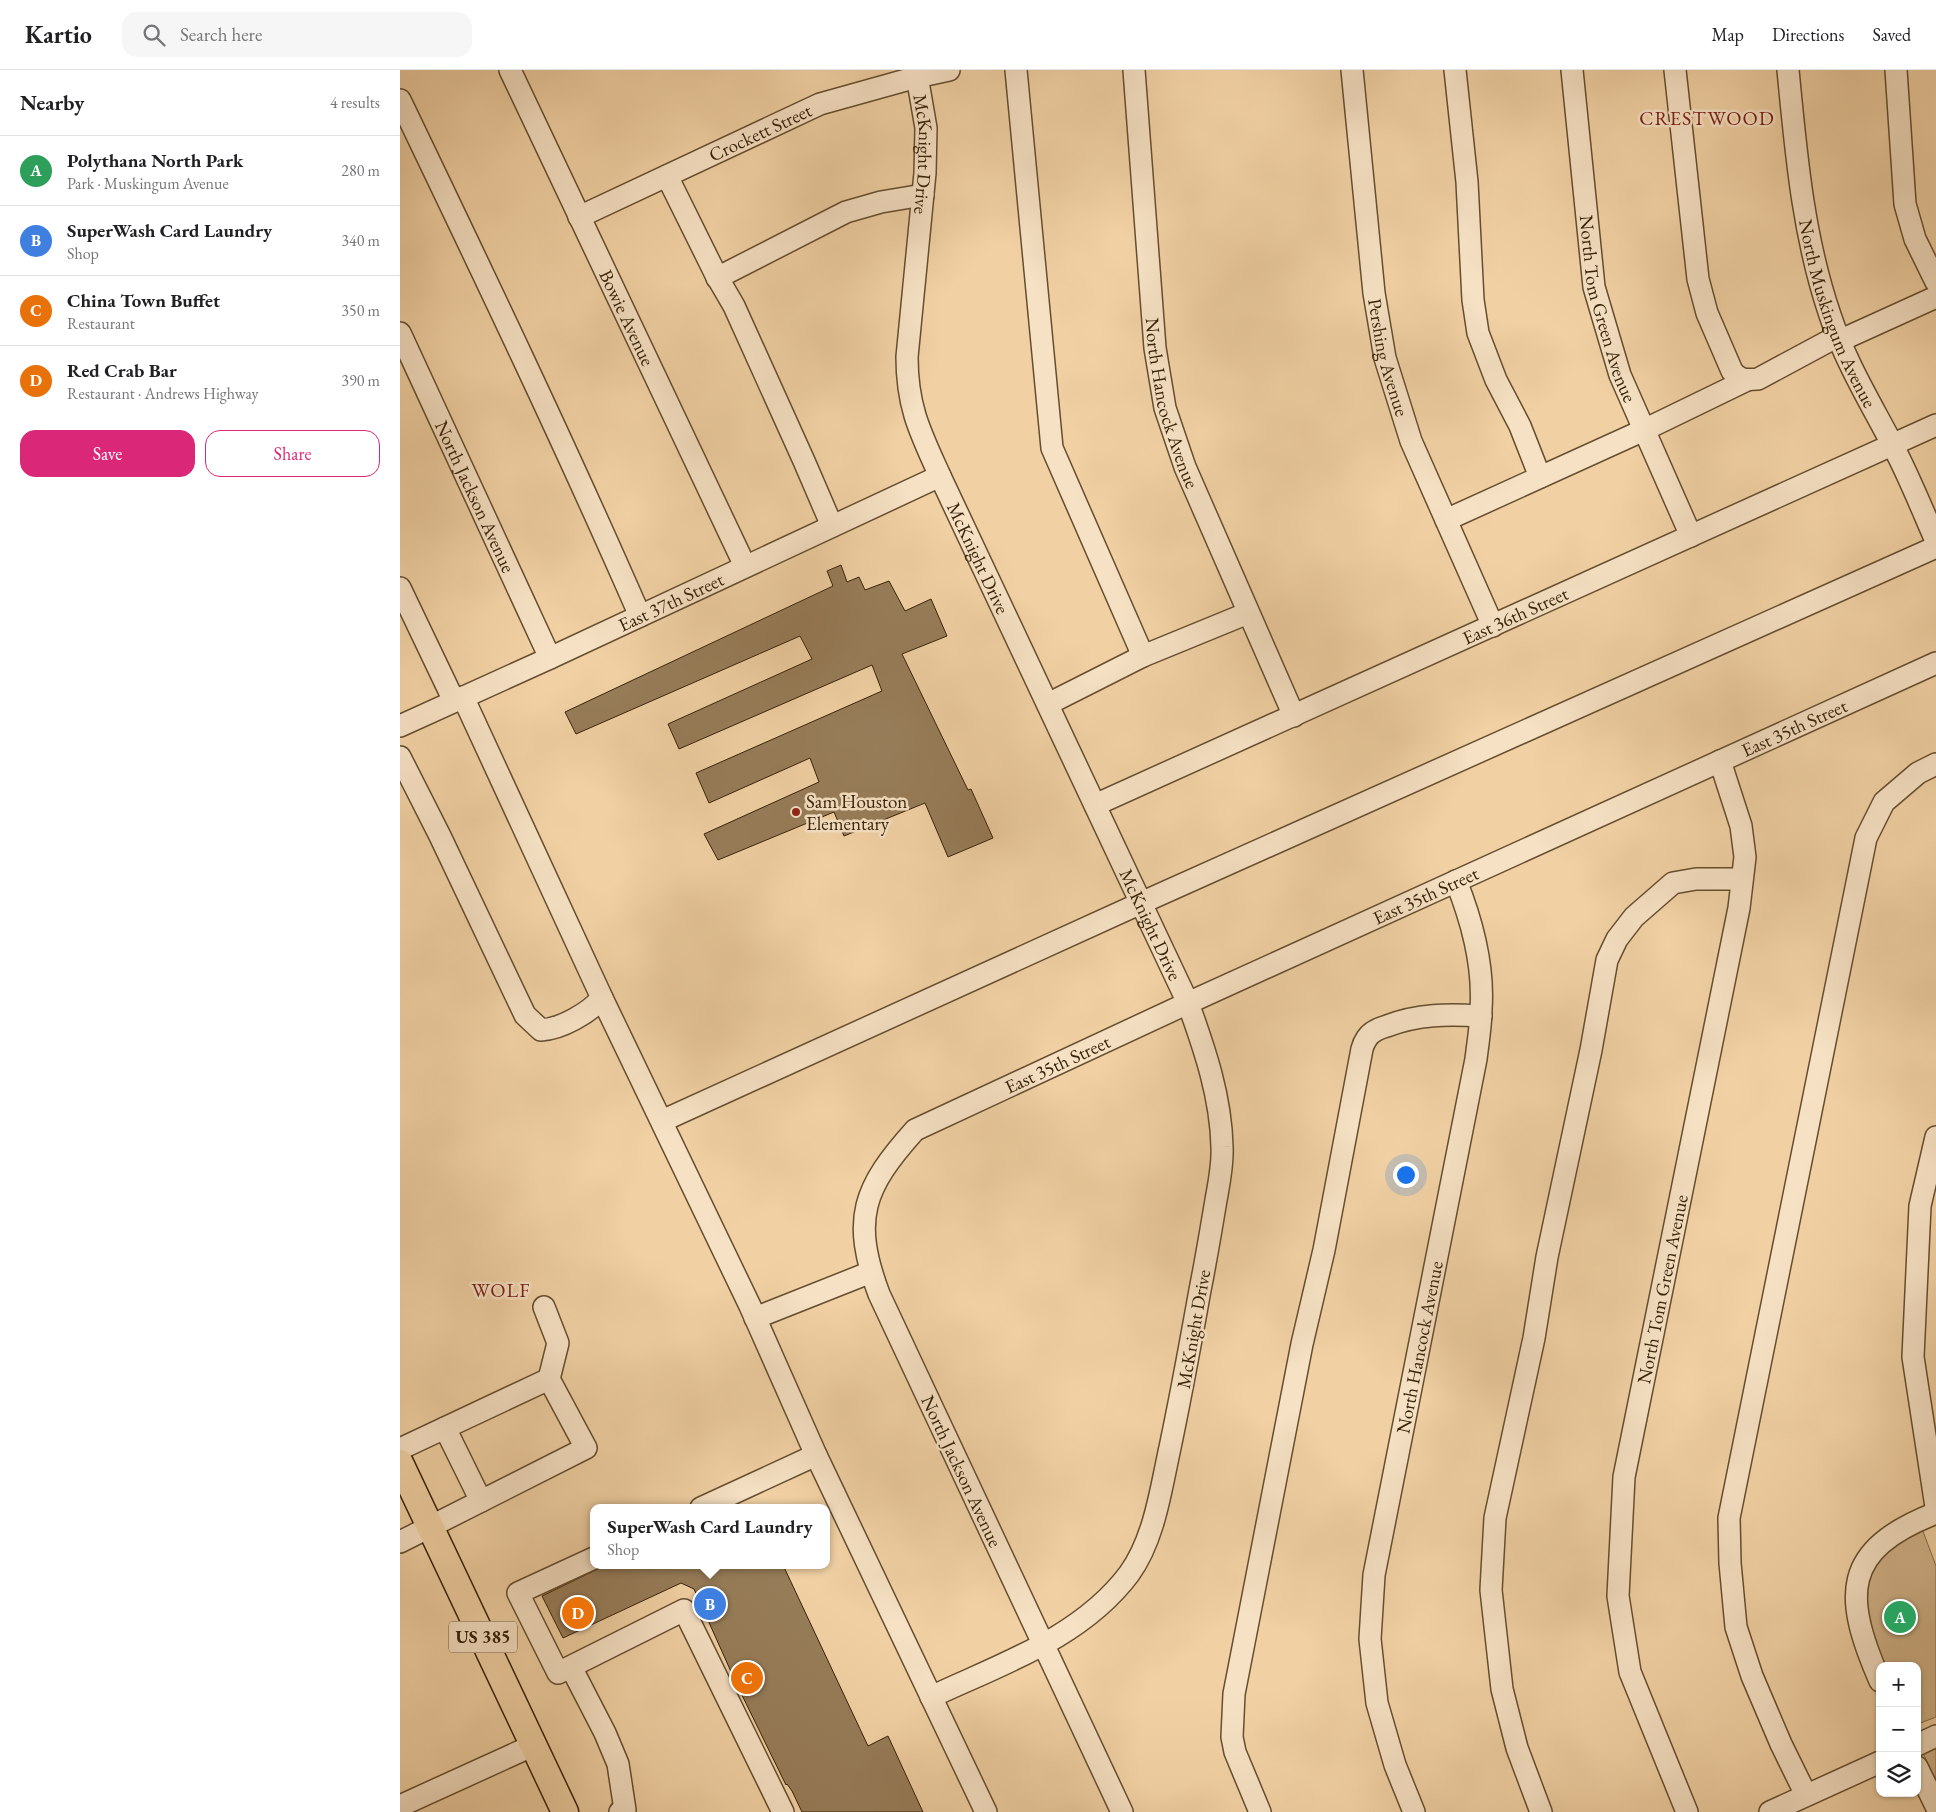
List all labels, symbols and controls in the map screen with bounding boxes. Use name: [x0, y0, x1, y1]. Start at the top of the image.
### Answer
search box: [122, 12, 472, 57]
text: Kartio: [25, 19, 92, 50]
icon: search: [140, 21, 168, 49]
text: Search here: [180, 22, 262, 47]
text: Map: [1712, 23, 1744, 46]
text: Directions: [1772, 23, 1844, 46]
text: Saved: [1872, 23, 1911, 46]
text: Nearby: [20, 89, 84, 116]
text: 4 results: [330, 92, 380, 113]
street label: McKnight Drive: [907, 92, 939, 215]
street label: Crockett Street: [705, 98, 816, 167]
district label: CRESTWOOD: [1639, 105, 1775, 131]
text: Polythana North Park: [67, 148, 243, 173]
text: A: [30, 160, 42, 181]
text: 280 m: [341, 160, 380, 181]
text: Park · Muskingum Avenue: [67, 173, 229, 194]
street label: North Tom Green Avenue: [1574, 214, 1642, 406]
street label: North Muskingum Avenue: [1793, 217, 1882, 412]
text: SuperWash Card Laundry: [67, 218, 272, 243]
text: B: [31, 230, 41, 251]
text: 340 m: [341, 230, 380, 251]
text: Shop: [67, 243, 99, 264]
street label: Bowie Avenue: [593, 266, 660, 370]
text: China Town Buffet: [67, 288, 220, 313]
street label: Pershing Avenue: [1362, 297, 1414, 419]
text: C: [30, 300, 42, 321]
text: 350 m: [341, 300, 380, 321]
text: Restaurant: [67, 313, 135, 334]
street label: North Hancock Avenue: [1140, 317, 1205, 492]
text: Red Crab Bar: [67, 358, 177, 383]
text: D: [30, 370, 42, 391]
text: 390 m: [341, 370, 380, 391]
text: Restaurant · Andrews Highway: [67, 383, 259, 404]
street label: North Jackson Avenue: [429, 416, 521, 577]
button: Save: [20, 430, 195, 477]
button: Share: [205, 430, 380, 477]
street label: McKnight Drive: [941, 498, 1015, 618]
street label: East 37th Street: [614, 567, 728, 637]
street label: East 36th Street: [1458, 581, 1572, 650]
street label: East 35th Street: [1737, 693, 1851, 763]
place label: Sam Houston Elementary: [806, 789, 907, 836]
marker: Sam Houston Elementary: [790, 806, 802, 818]
street label: East 35th Street: [1369, 861, 1482, 930]
street label: McKnight Drive: [1114, 865, 1188, 984]
street label: East 35th Street: [1001, 1029, 1114, 1100]
your location: [1393, 1162, 1419, 1188]
street label: North Tom Green Avenue: [1631, 1192, 1694, 1386]
street label: North Hancock Avenue: [1390, 1259, 1449, 1436]
street label: McKnight Drive: [1171, 1268, 1216, 1391]
district label: WOLF: [472, 1277, 530, 1303]
street label: North Jackson Avenue: [915, 1391, 1008, 1551]
popup: [590, 1504, 830, 1569]
text: SuperWash Card Laundry: [607, 1514, 813, 1539]
text: Shop: [607, 1539, 639, 1560]
pin: B: [694, 1585, 726, 1623]
pin: D: [562, 1594, 594, 1632]
pin: A: [1884, 1598, 1916, 1636]
road number: US 385: [449, 1621, 517, 1652]
pin: C: [731, 1659, 763, 1697]
map controls: [1876, 1662, 1921, 1797]
button: +: [1876, 1662, 1921, 1707]
button: −: [1876, 1707, 1921, 1752]
button: layers: [1876, 1752, 1921, 1797]

